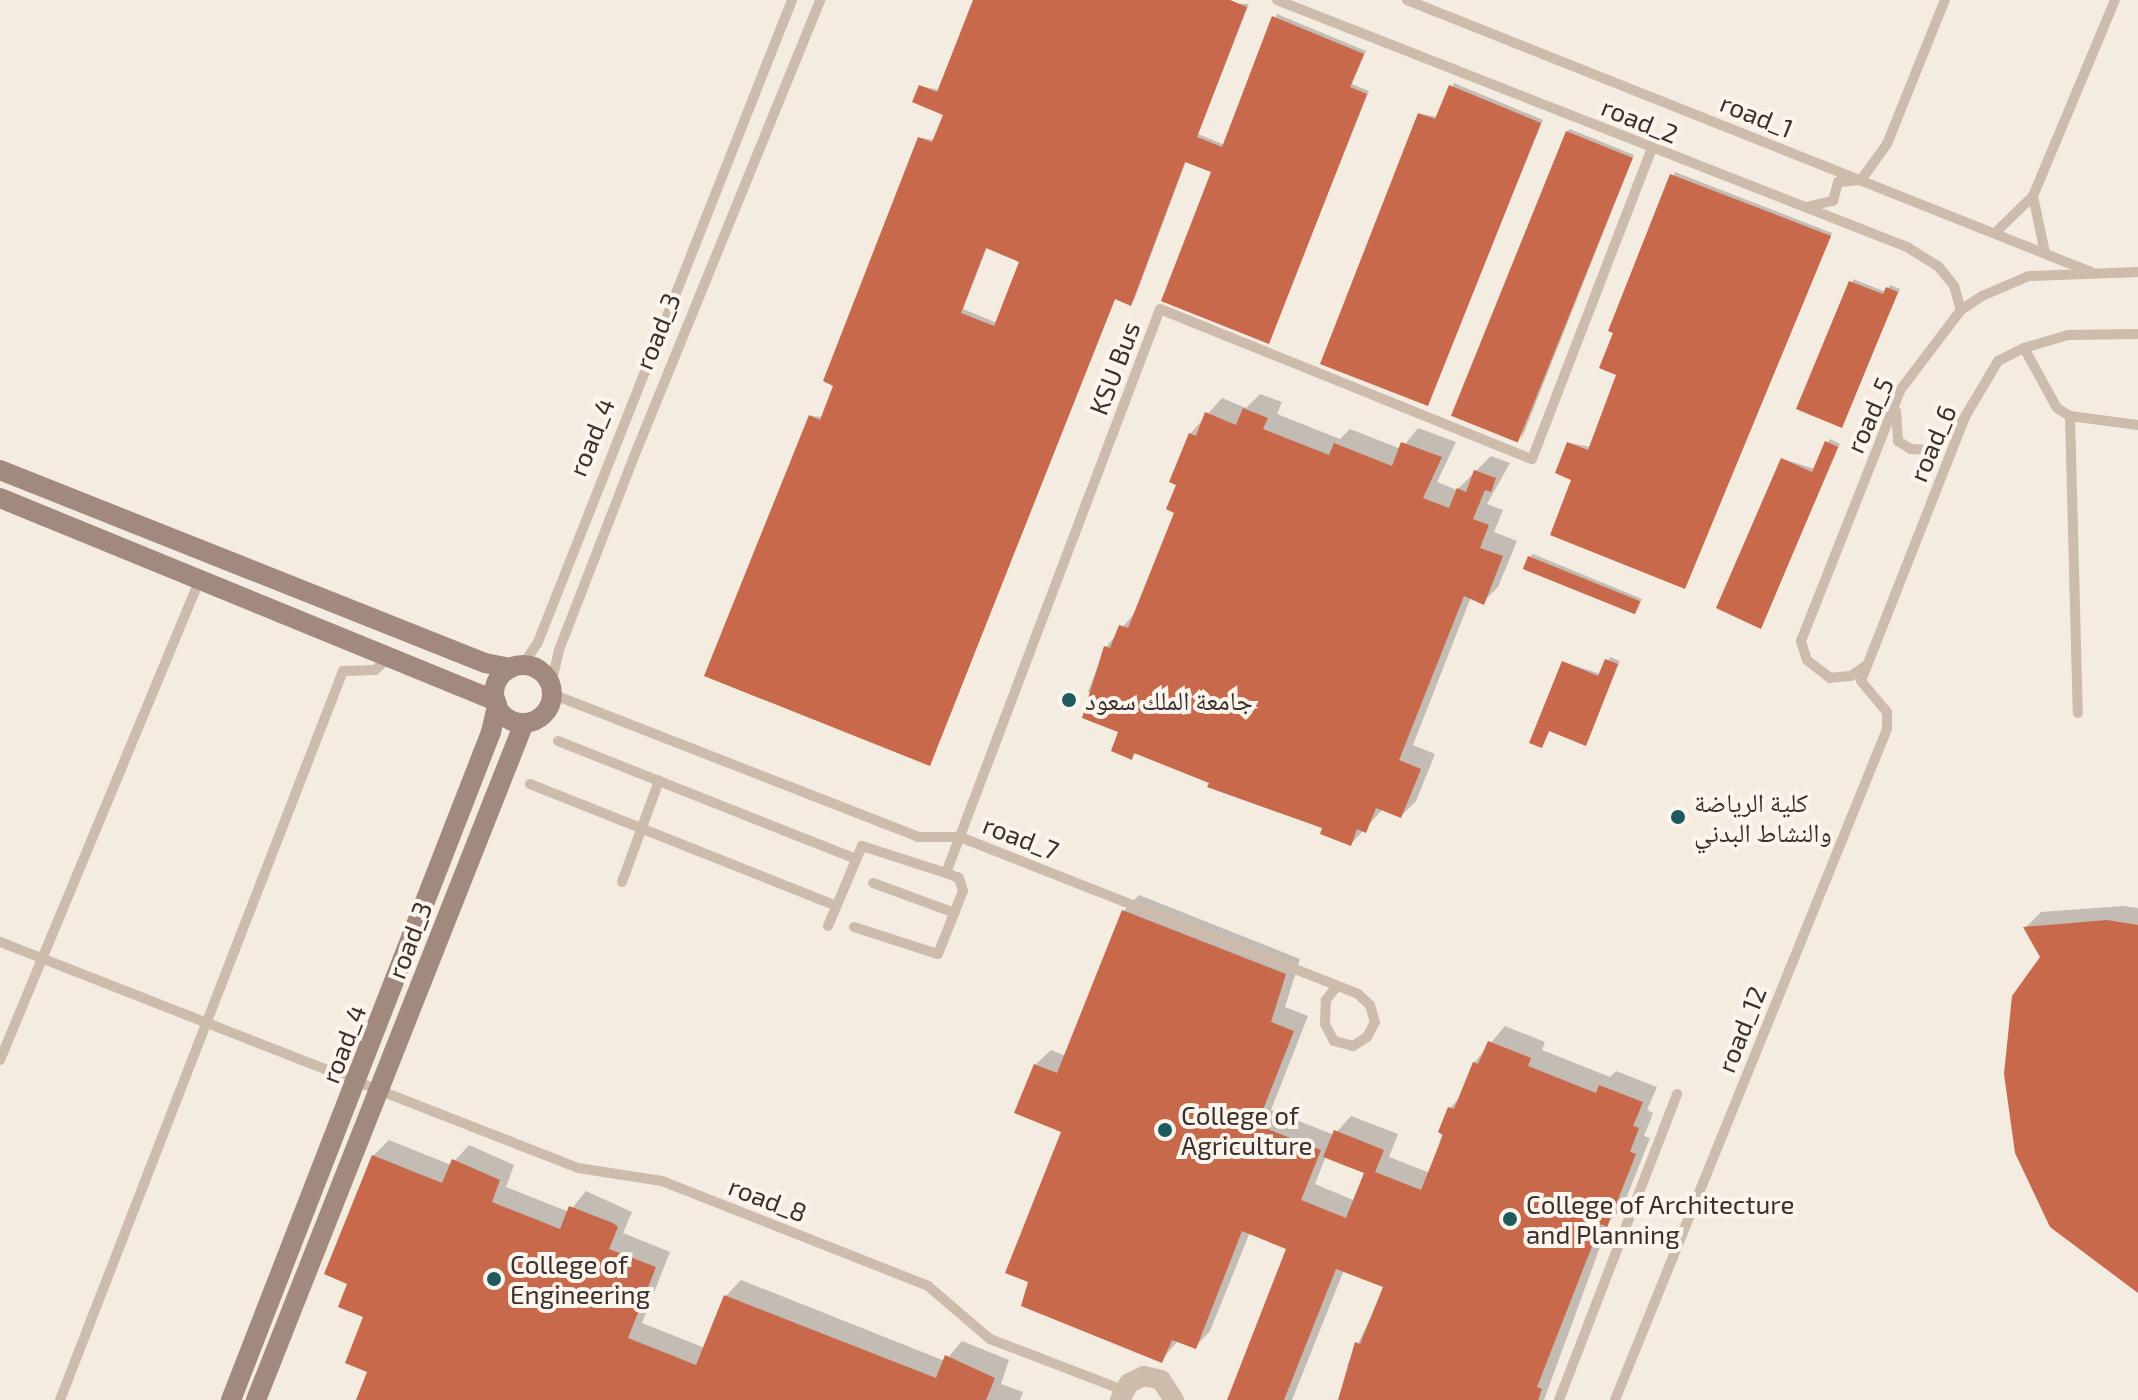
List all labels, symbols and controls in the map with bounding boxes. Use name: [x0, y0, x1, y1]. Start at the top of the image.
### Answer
street label: road_1: [1716, 86, 1798, 144]
street label: road_2: [1597, 91, 1683, 149]
street label: road_3: [628, 288, 686, 374]
street label: KSU Bus: [1082, 317, 1146, 419]
street label: road_5: [1839, 372, 1899, 458]
street label: road_4: [561, 393, 621, 481]
street label: road_6: [1902, 400, 1962, 486]
place label: جامعة الملك سعود: [1085, 684, 1253, 716]
marker: جامعة الملك سعود: [1060, 691, 1078, 709]
place label: كلية الرياضة والنشاط البدني: [1694, 786, 1832, 848]
street label: road_7: [979, 808, 1063, 866]
marker: كلية الرياضة والنشاط البدني: [1669, 808, 1687, 826]
street label: road_3: [380, 897, 438, 983]
street label: road_12: [1710, 981, 1772, 1077]
street label: road_4: [314, 1000, 372, 1088]
place label: College of Agriculture: [1181, 1099, 1312, 1160]
marker: College of Agriculture: [1156, 1121, 1174, 1139]
street label: road_8: [725, 1170, 811, 1228]
place label: College of Architecture and Planning: [1526, 1188, 1795, 1250]
marker: College of Architecture and Planning: [1501, 1210, 1519, 1228]
place label: College of Engineering: [510, 1248, 650, 1310]
marker: College of Engineering: [485, 1270, 503, 1288]

